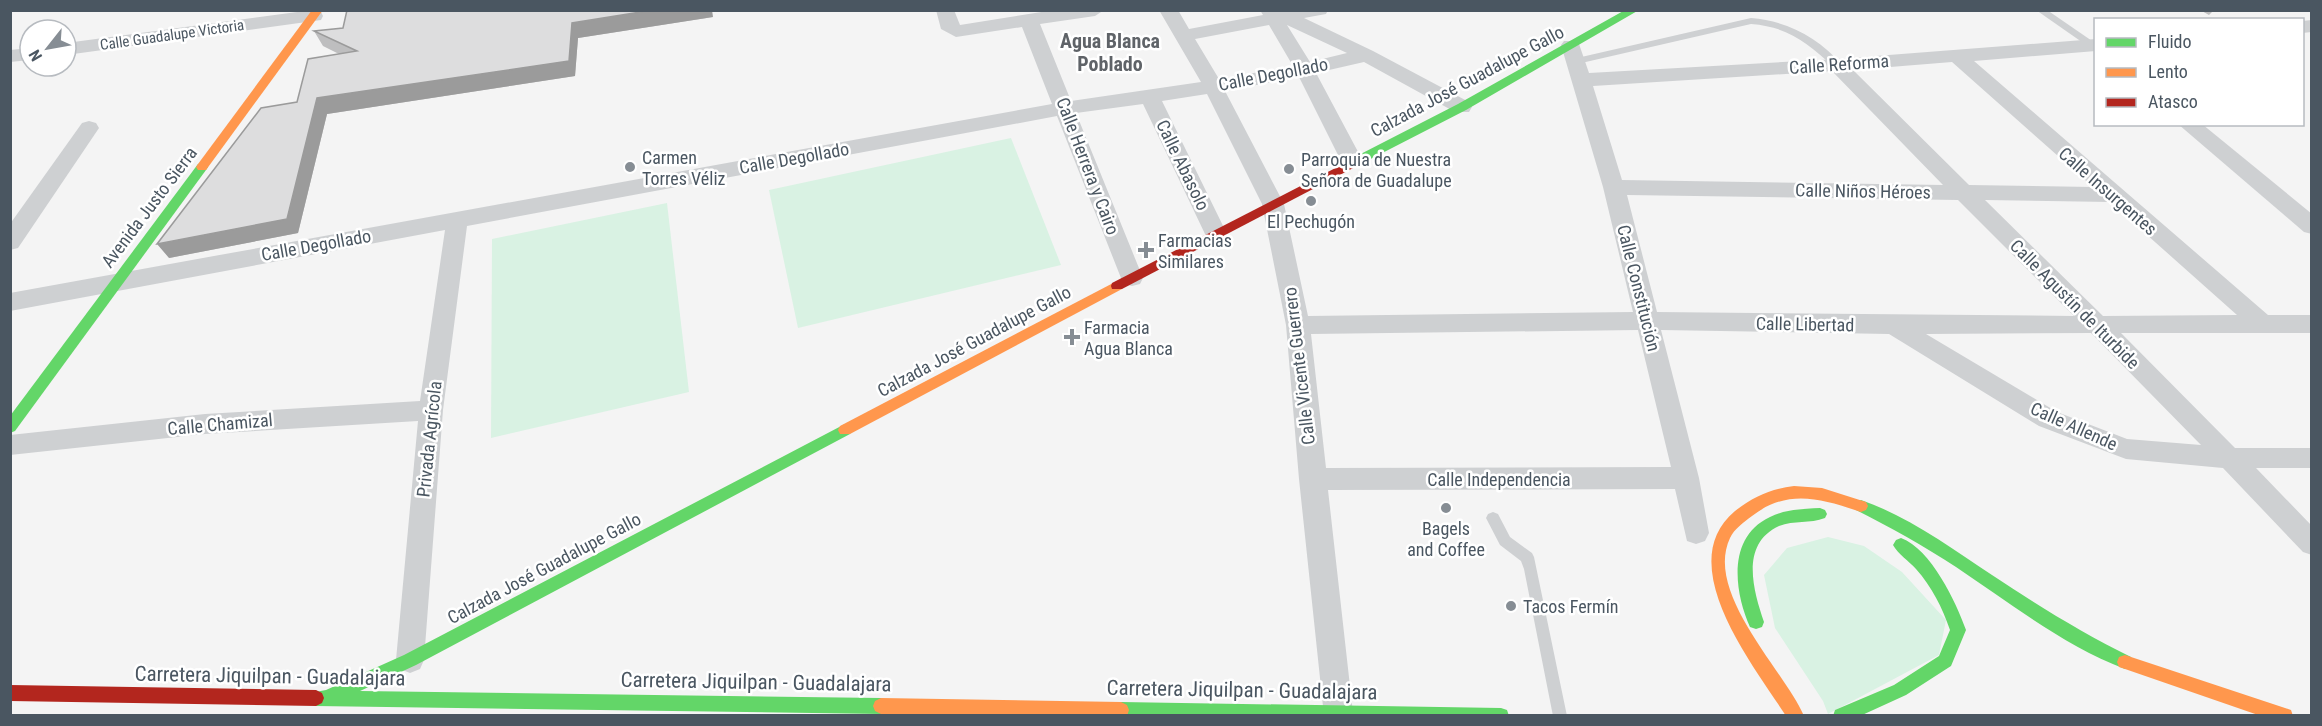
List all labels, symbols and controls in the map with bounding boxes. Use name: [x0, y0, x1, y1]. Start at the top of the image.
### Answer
street label: Calle Guadalupe Victoria: [99, 16, 245, 54]
north arrow: [18, 18, 78, 78]
legend: [2094, 18, 2304, 126]
street label: Calzada José Guadalupe Gallo: [1367, 21, 1567, 141]
district label: Agua Blanca Poblado: [1060, 29, 1160, 76]
text: Fluido: [2148, 31, 2192, 52]
text: N: [25, 46, 46, 65]
street label: Calle Reforma: [1788, 50, 1890, 78]
street label: Calle Degollado: [1216, 53, 1330, 95]
text: Lento: [2148, 61, 2188, 82]
text: Atasco: [2148, 91, 2198, 112]
street label: Calle Herrera y Cairo: [1052, 94, 1124, 238]
street label: Calle Abasolo: [1152, 116, 1214, 214]
street label: Calle Degollado: [737, 138, 851, 178]
street label: Avenida Justo Sierra: [97, 143, 201, 271]
street label: Calle Insurgentes: [2055, 143, 2161, 239]
place label: Carmen Torres Véliz: [642, 147, 726, 189]
place label: Parroquia de Nuestra Señora de Guadalupe: [1301, 149, 1452, 191]
marker: Carmen Torres Véliz: [623, 160, 637, 174]
marker: Parroquia de Nuestra Señora de Guadalupe: [1282, 162, 1296, 176]
street label: Calle Niños Héroes: [1795, 179, 1931, 203]
marker: El Pechugón: [1304, 194, 1318, 208]
place label: El Pechugón: [1267, 211, 1355, 232]
street label: Calle Constitución: [1613, 223, 1665, 353]
street label: Calle Degollado: [259, 225, 373, 265]
place label: Farmacias Similares: [1158, 230, 1232, 272]
street label: Calle Agustín de Iturbide: [2006, 235, 2144, 373]
marker: Farmacias Similares: [1139, 243, 1153, 257]
street label: Calzada José Guadalupe Gallo: [874, 281, 1074, 401]
street label: Calle Vicente Guerrero: [1279, 286, 1319, 446]
street label: Calle Libertad: [1756, 313, 1854, 335]
place label: Farmacia Agua Blanca: [1084, 317, 1173, 359]
marker: Farmacia Agua Blanca: [1065, 330, 1079, 344]
street label: Privada Agrícola: [412, 380, 446, 498]
street label: Calle Allende: [2027, 398, 2121, 454]
street label: Calle Chamizal: [167, 409, 273, 439]
street label: Calle Independencia: [1427, 469, 1571, 490]
marker: Bagels and Coffee: [1439, 501, 1453, 515]
street label: Calzada José Guadalupe Gallo: [444, 508, 644, 628]
place label: Bagels and Coffee: [1407, 518, 1485, 560]
place label: Tacos Fermín: [1523, 596, 1619, 617]
marker: Tacos Fermín: [1504, 599, 1518, 613]
street label: Carretera Jiquilpan - Guadalajara: [134, 662, 406, 690]
street label: Carretera Jiquilpan - Guadalajara: [620, 668, 892, 696]
street label: Carretera Jiquilpan - Guadalajara: [1106, 676, 1378, 704]

